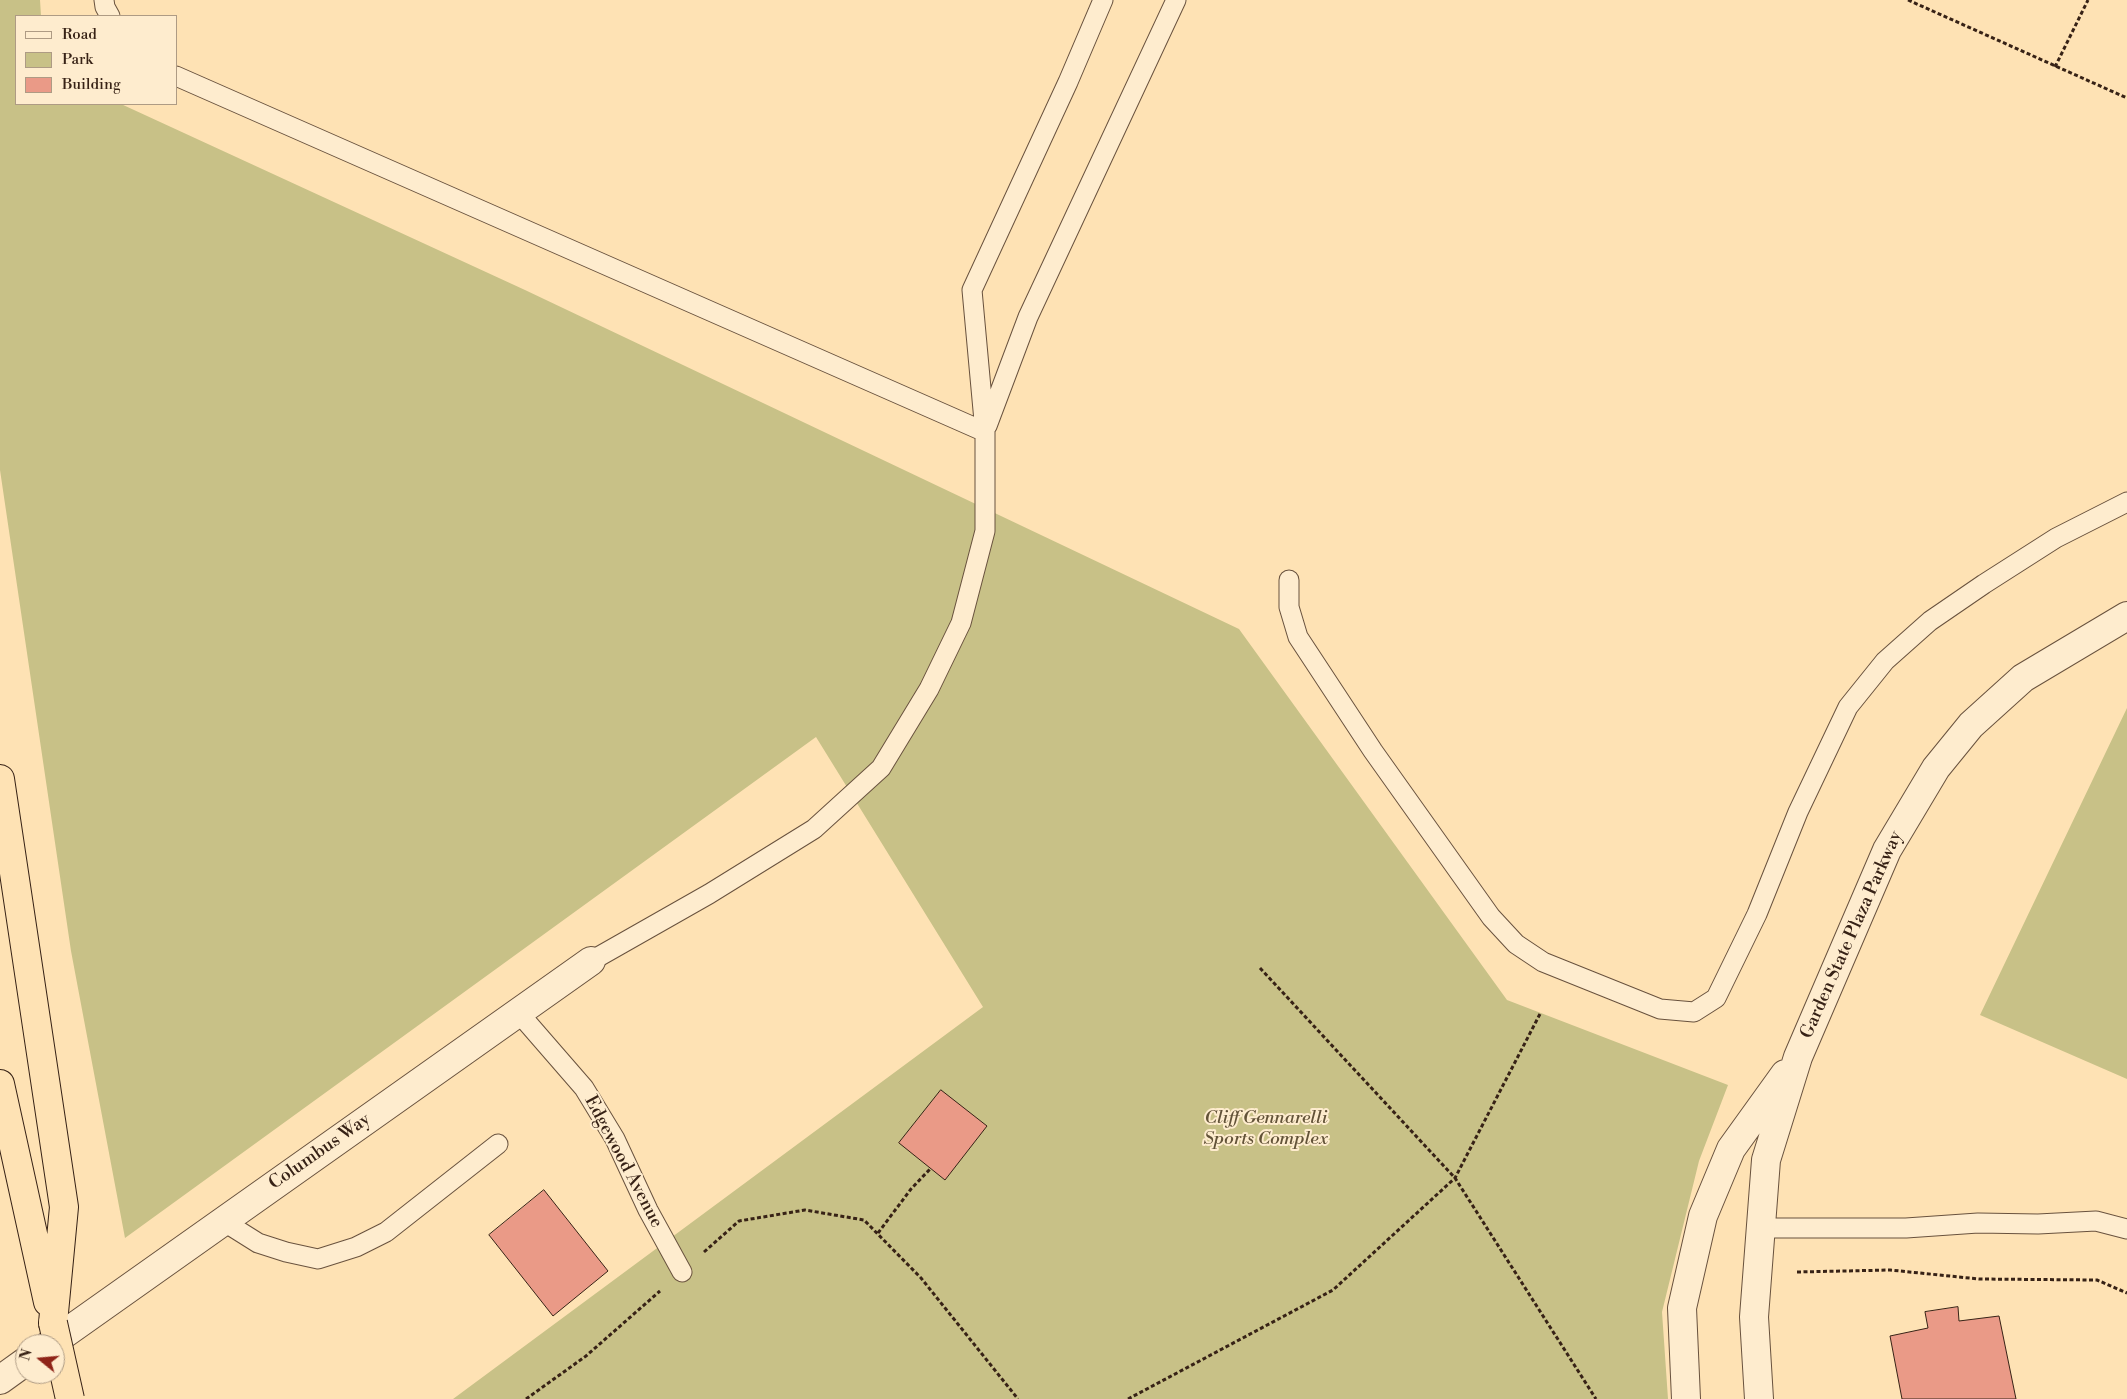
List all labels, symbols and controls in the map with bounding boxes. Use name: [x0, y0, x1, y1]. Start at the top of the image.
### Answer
legend: [15, 15, 178, 105]
text: Road: [62, 25, 97, 44]
text: Park: [62, 50, 93, 69]
text: Building: [62, 75, 121, 94]
street label: Garden State Plaza Parkway: [1796, 828, 1908, 1042]
street label: Edgewood Avenue: [579, 1092, 667, 1232]
park label: Cliff Gennarelli Sports Complex: [1203, 1108, 1329, 1150]
street label: Columbus Way: [265, 1109, 375, 1195]
north arrow: [15, 1334, 65, 1384]
text: N: [16, 1347, 37, 1363]

